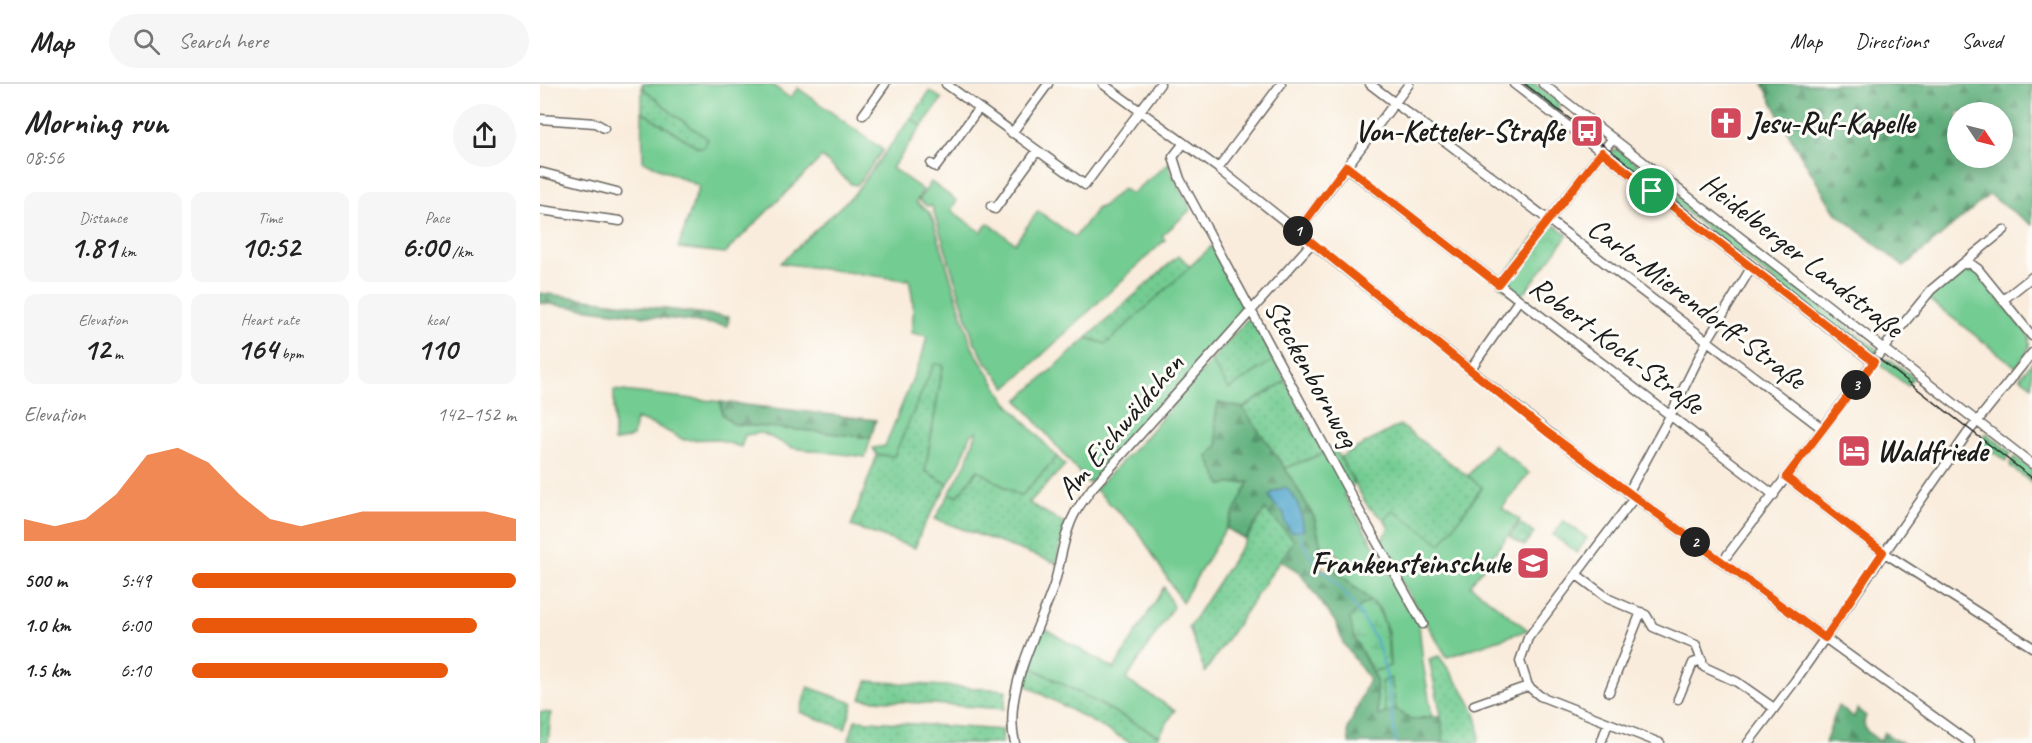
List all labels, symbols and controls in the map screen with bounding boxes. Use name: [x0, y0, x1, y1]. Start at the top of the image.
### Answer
search box: [109, 14, 529, 68]
text: Map: [30, 24, 73, 59]
icon: search: [130, 25, 163, 58]
text: Search here: [178, 27, 268, 55]
text: Map: [1790, 28, 1822, 54]
text: Directions: [1855, 28, 1928, 54]
text: Saved: [1961, 28, 2002, 54]
text: Morning run: [24, 101, 168, 143]
north arrow: [1947, 102, 2013, 168]
map controls: [1947, 102, 2013, 168]
button: share: [453, 104, 516, 167]
place label: Jesu-Ruf-Kapelle: [1747, 104, 1917, 142]
church icon: Jesu-Ruf-Kapelle: [1708, 105, 1744, 141]
place label: Von-Ketteler-Straße: [1354, 112, 1567, 150]
bus stop icon: Von-Ketteler-Straße: [1569, 113, 1605, 149]
text: 08:56: [24, 145, 64, 170]
street label: Heidelberger Landstraße: [1693, 164, 1913, 347]
pin: [1626, 165, 1677, 216]
icon: arrive: [1635, 174, 1668, 207]
text: Distance: [79, 208, 127, 228]
text: Time: [258, 208, 282, 228]
text: Pace: [425, 208, 449, 228]
street label: Carlo-Mierendorff-Straße: [1580, 209, 1815, 399]
pin: 1: [1283, 216, 1313, 246]
text: 1: [1294, 221, 1302, 241]
text: 1.81: [70, 228, 116, 266]
text: 10:52: [240, 228, 300, 266]
text: 6:00: [401, 228, 448, 266]
text: km: [116, 242, 136, 262]
text: /km: [448, 242, 473, 262]
street label: Robert-Koch-Straße: [1522, 267, 1713, 424]
street label: Steckenbornweg: [1256, 292, 1369, 456]
text: Elevation: [78, 310, 128, 330]
text: Heart rate: [241, 310, 299, 330]
text: kcal: [426, 310, 448, 330]
text: 12: [83, 330, 110, 368]
text: 164: [237, 330, 278, 368]
text: 110: [417, 330, 457, 368]
text: m: [110, 344, 123, 364]
text: bpm: [278, 344, 303, 364]
street label: Am Eichwäldchen: [1048, 345, 1192, 507]
pin: 3: [1841, 370, 1871, 400]
text: 3: [1852, 375, 1860, 395]
text: Elevation: [24, 402, 86, 427]
text: 142–152 m: [437, 402, 516, 427]
place label: Waldfriede: [1877, 432, 1990, 470]
hotel icon: Waldfriede: [1836, 433, 1872, 469]
pin: 2: [1680, 527, 1710, 557]
text: 2: [1691, 532, 1699, 552]
place label: Frankensteinschule: [1311, 544, 1512, 582]
school or university icon: Frankensteinschule: [1515, 545, 1551, 581]
text: 500 m: [24, 568, 67, 593]
text: 5:49: [120, 568, 151, 593]
text: 1.0 km: [24, 613, 71, 638]
text: 6:00: [120, 613, 151, 638]
text: 1.5 km: [24, 658, 70, 683]
text: 6:10: [120, 658, 151, 683]

